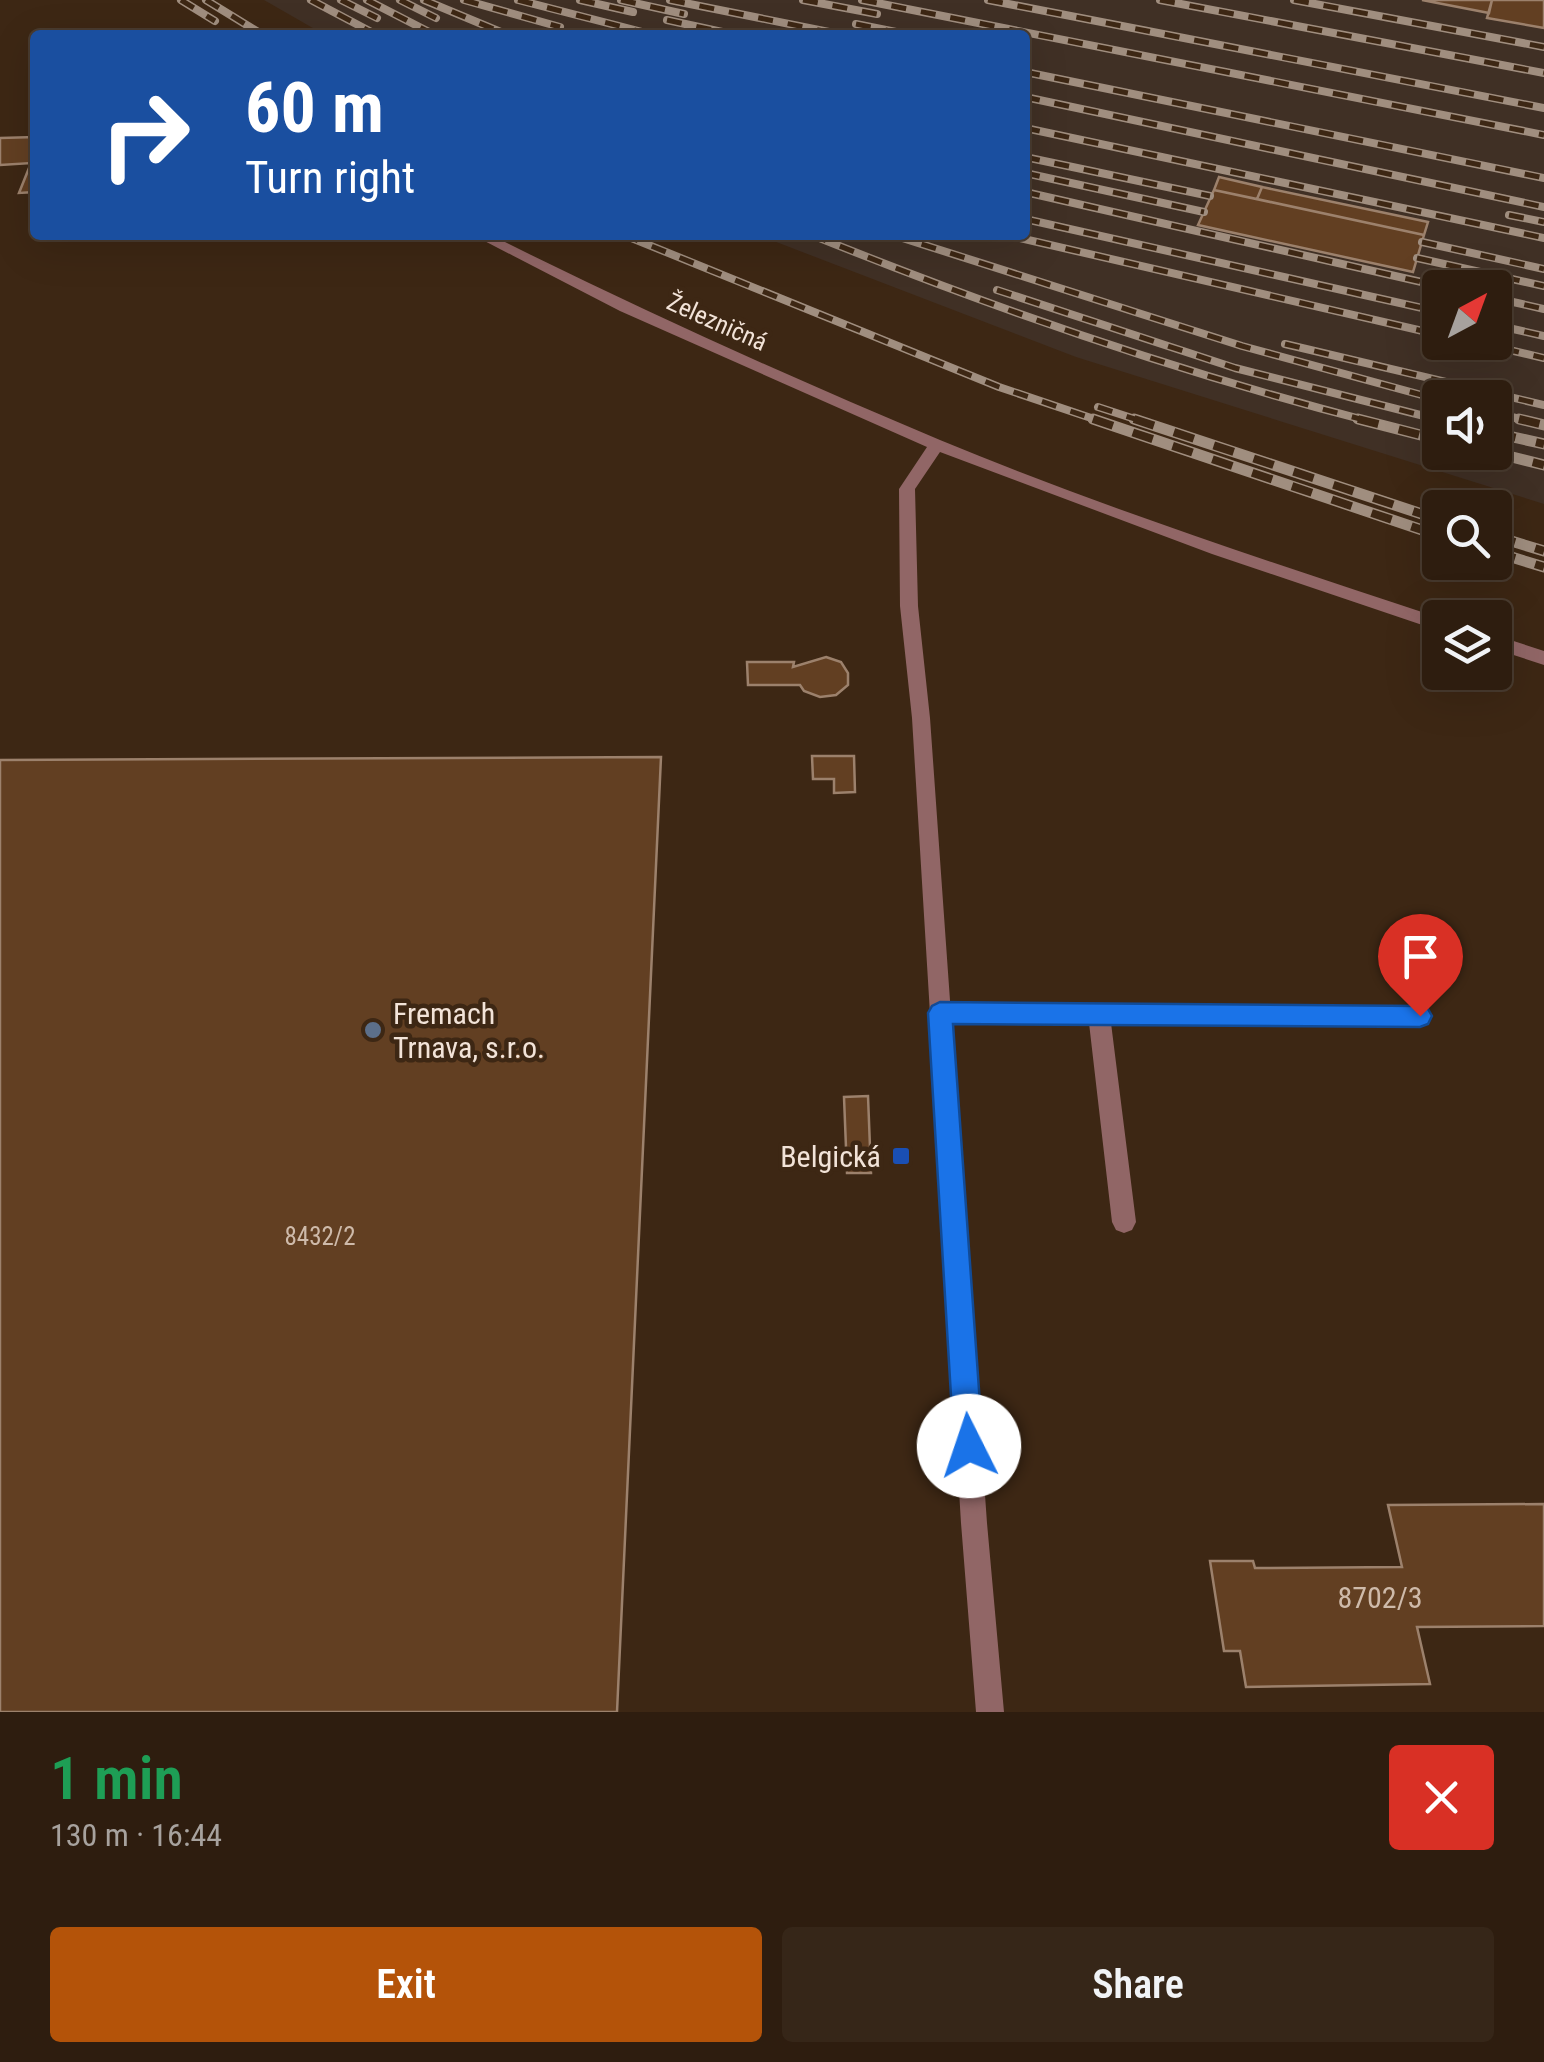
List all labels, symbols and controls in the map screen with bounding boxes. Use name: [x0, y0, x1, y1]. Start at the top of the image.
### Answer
text: 60 m: [245, 67, 384, 149]
icon: right: [80, 70, 210, 200]
text: Turn right: [245, 151, 415, 204]
north arrow: [1422, 270, 1512, 360]
map controls: [1422, 270, 1512, 690]
street label: Železničná: [662, 286, 772, 357]
button: sound: [1422, 380, 1512, 470]
button: search: [1422, 490, 1512, 580]
button: layers: [1422, 600, 1512, 690]
pin: [1378, 914, 1463, 1017]
icon: arrive: [1393, 929, 1448, 984]
place label: Fremach Trnava, s.r.o.: [393, 996, 545, 1065]
marker: Fremach Trnava, s.r.o.: [362, 1019, 384, 1041]
place label: Belgická: [780, 1139, 881, 1174]
marker: Belgická: [890, 1145, 912, 1167]
house number: 8432/2: [285, 1222, 355, 1251]
position arrow: [917, 1394, 1021, 1498]
house number: 8702/3: [1337, 1580, 1423, 1615]
text: 1 min: [50, 1743, 183, 1814]
button: close: [1389, 1745, 1494, 1850]
text: 130 m · 16:44: [50, 1816, 222, 1854]
button: Exit: [50, 1927, 762, 2042]
button: Share: [782, 1927, 1494, 2042]

